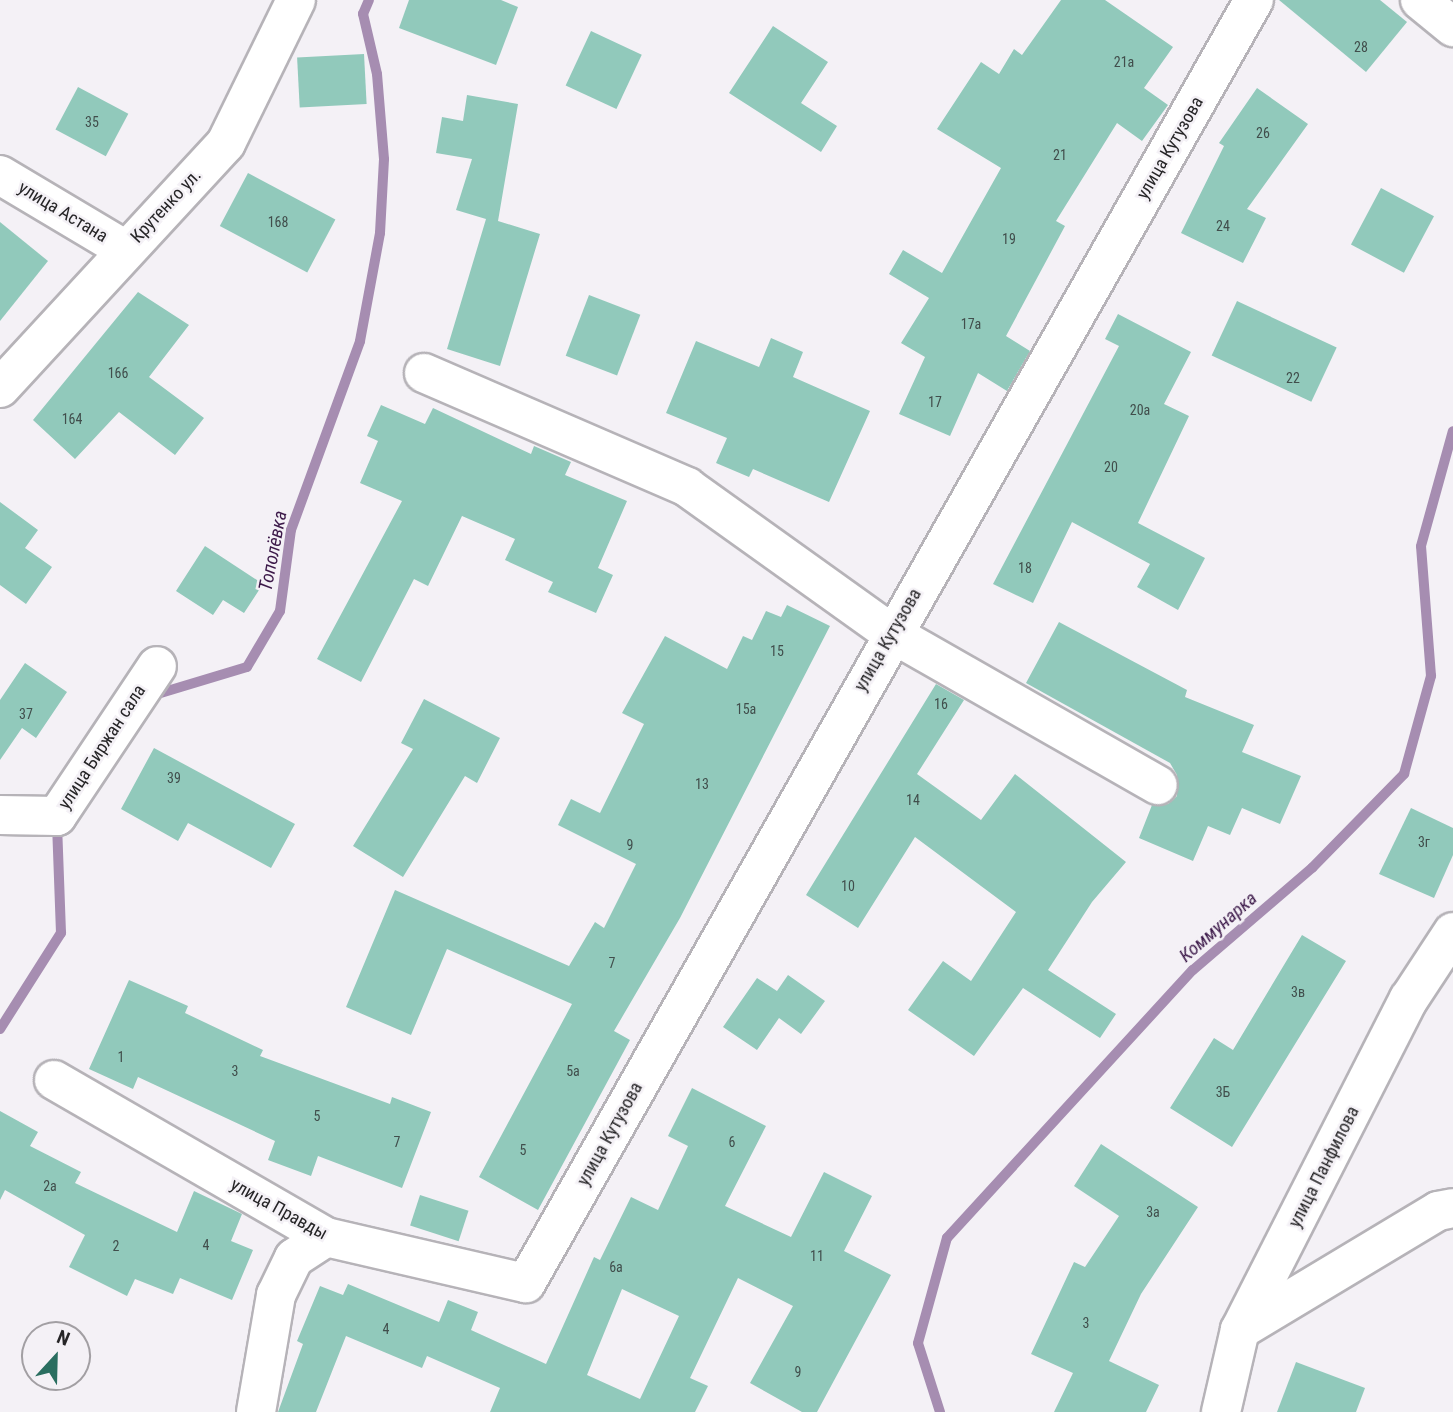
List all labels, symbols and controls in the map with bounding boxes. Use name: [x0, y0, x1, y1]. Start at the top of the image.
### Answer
house number: 28: [1354, 39, 1368, 55]
house number: 21а: [1114, 54, 1134, 70]
street label: улица Кутузова: [1132, 93, 1208, 203]
house number: 35: [85, 114, 99, 130]
house number: 26: [1256, 125, 1270, 141]
house number: 21: [1053, 147, 1067, 163]
street label: Крутенко ул.: [126, 164, 206, 248]
street label: улица Астана: [14, 177, 112, 247]
house number: 168: [268, 214, 288, 230]
house number: 24: [1216, 218, 1230, 234]
house number: 19: [1002, 231, 1016, 247]
house number: 17а: [961, 316, 981, 332]
house number: 166: [108, 365, 128, 381]
house number: 22: [1286, 370, 1300, 386]
house number: 17: [928, 394, 942, 410]
house number: 20а: [1130, 402, 1150, 418]
house number: 164: [62, 411, 82, 427]
house number: 20: [1104, 459, 1118, 475]
water label: Тополёвка: [254, 509, 292, 593]
house number: 18: [1018, 560, 1032, 576]
street label: улица Кутузова: [850, 585, 926, 695]
house number: 15: [770, 643, 784, 659]
street label: улица Биржан сала: [54, 681, 150, 813]
house number: 16: [934, 696, 948, 712]
house number: 15а: [736, 701, 756, 717]
house number: 37: [19, 706, 33, 722]
house number: 39: [167, 770, 181, 786]
house number: 13: [695, 776, 709, 792]
house number: 14: [906, 792, 920, 808]
house number: 3г: [1418, 834, 1430, 850]
house number: 9: [627, 837, 633, 853]
house number: 10: [841, 878, 855, 894]
water label: Коммунарка: [1174, 887, 1262, 967]
house number: 7: [609, 955, 615, 971]
house number: 3в: [1291, 984, 1305, 1000]
house number: 1: [118, 1049, 124, 1065]
house number: 3: [232, 1063, 238, 1079]
house number: 5а: [566, 1063, 580, 1079]
street label: улица Кутузова: [573, 1079, 647, 1189]
house number: 3Б: [1216, 1084, 1230, 1100]
street label: улица Панфилова: [1284, 1103, 1364, 1231]
house number: 5: [314, 1108, 320, 1124]
house number: 7: [394, 1134, 400, 1150]
house number: 6: [729, 1134, 735, 1150]
house number: 5: [520, 1142, 526, 1158]
street label: улица Правды: [227, 1174, 331, 1244]
house number: 2а: [43, 1178, 57, 1194]
house number: 3а: [1146, 1204, 1160, 1220]
house number: 4: [203, 1237, 209, 1253]
house number: 2: [113, 1238, 119, 1254]
house number: 11: [810, 1248, 824, 1264]
house number: 6а: [609, 1259, 623, 1275]
house number: 3: [1083, 1315, 1089, 1331]
north arrow: [21, 1321, 91, 1391]
house number: 4: [383, 1321, 389, 1337]
text: N: [54, 1325, 73, 1351]
house number: 9: [795, 1364, 801, 1380]

